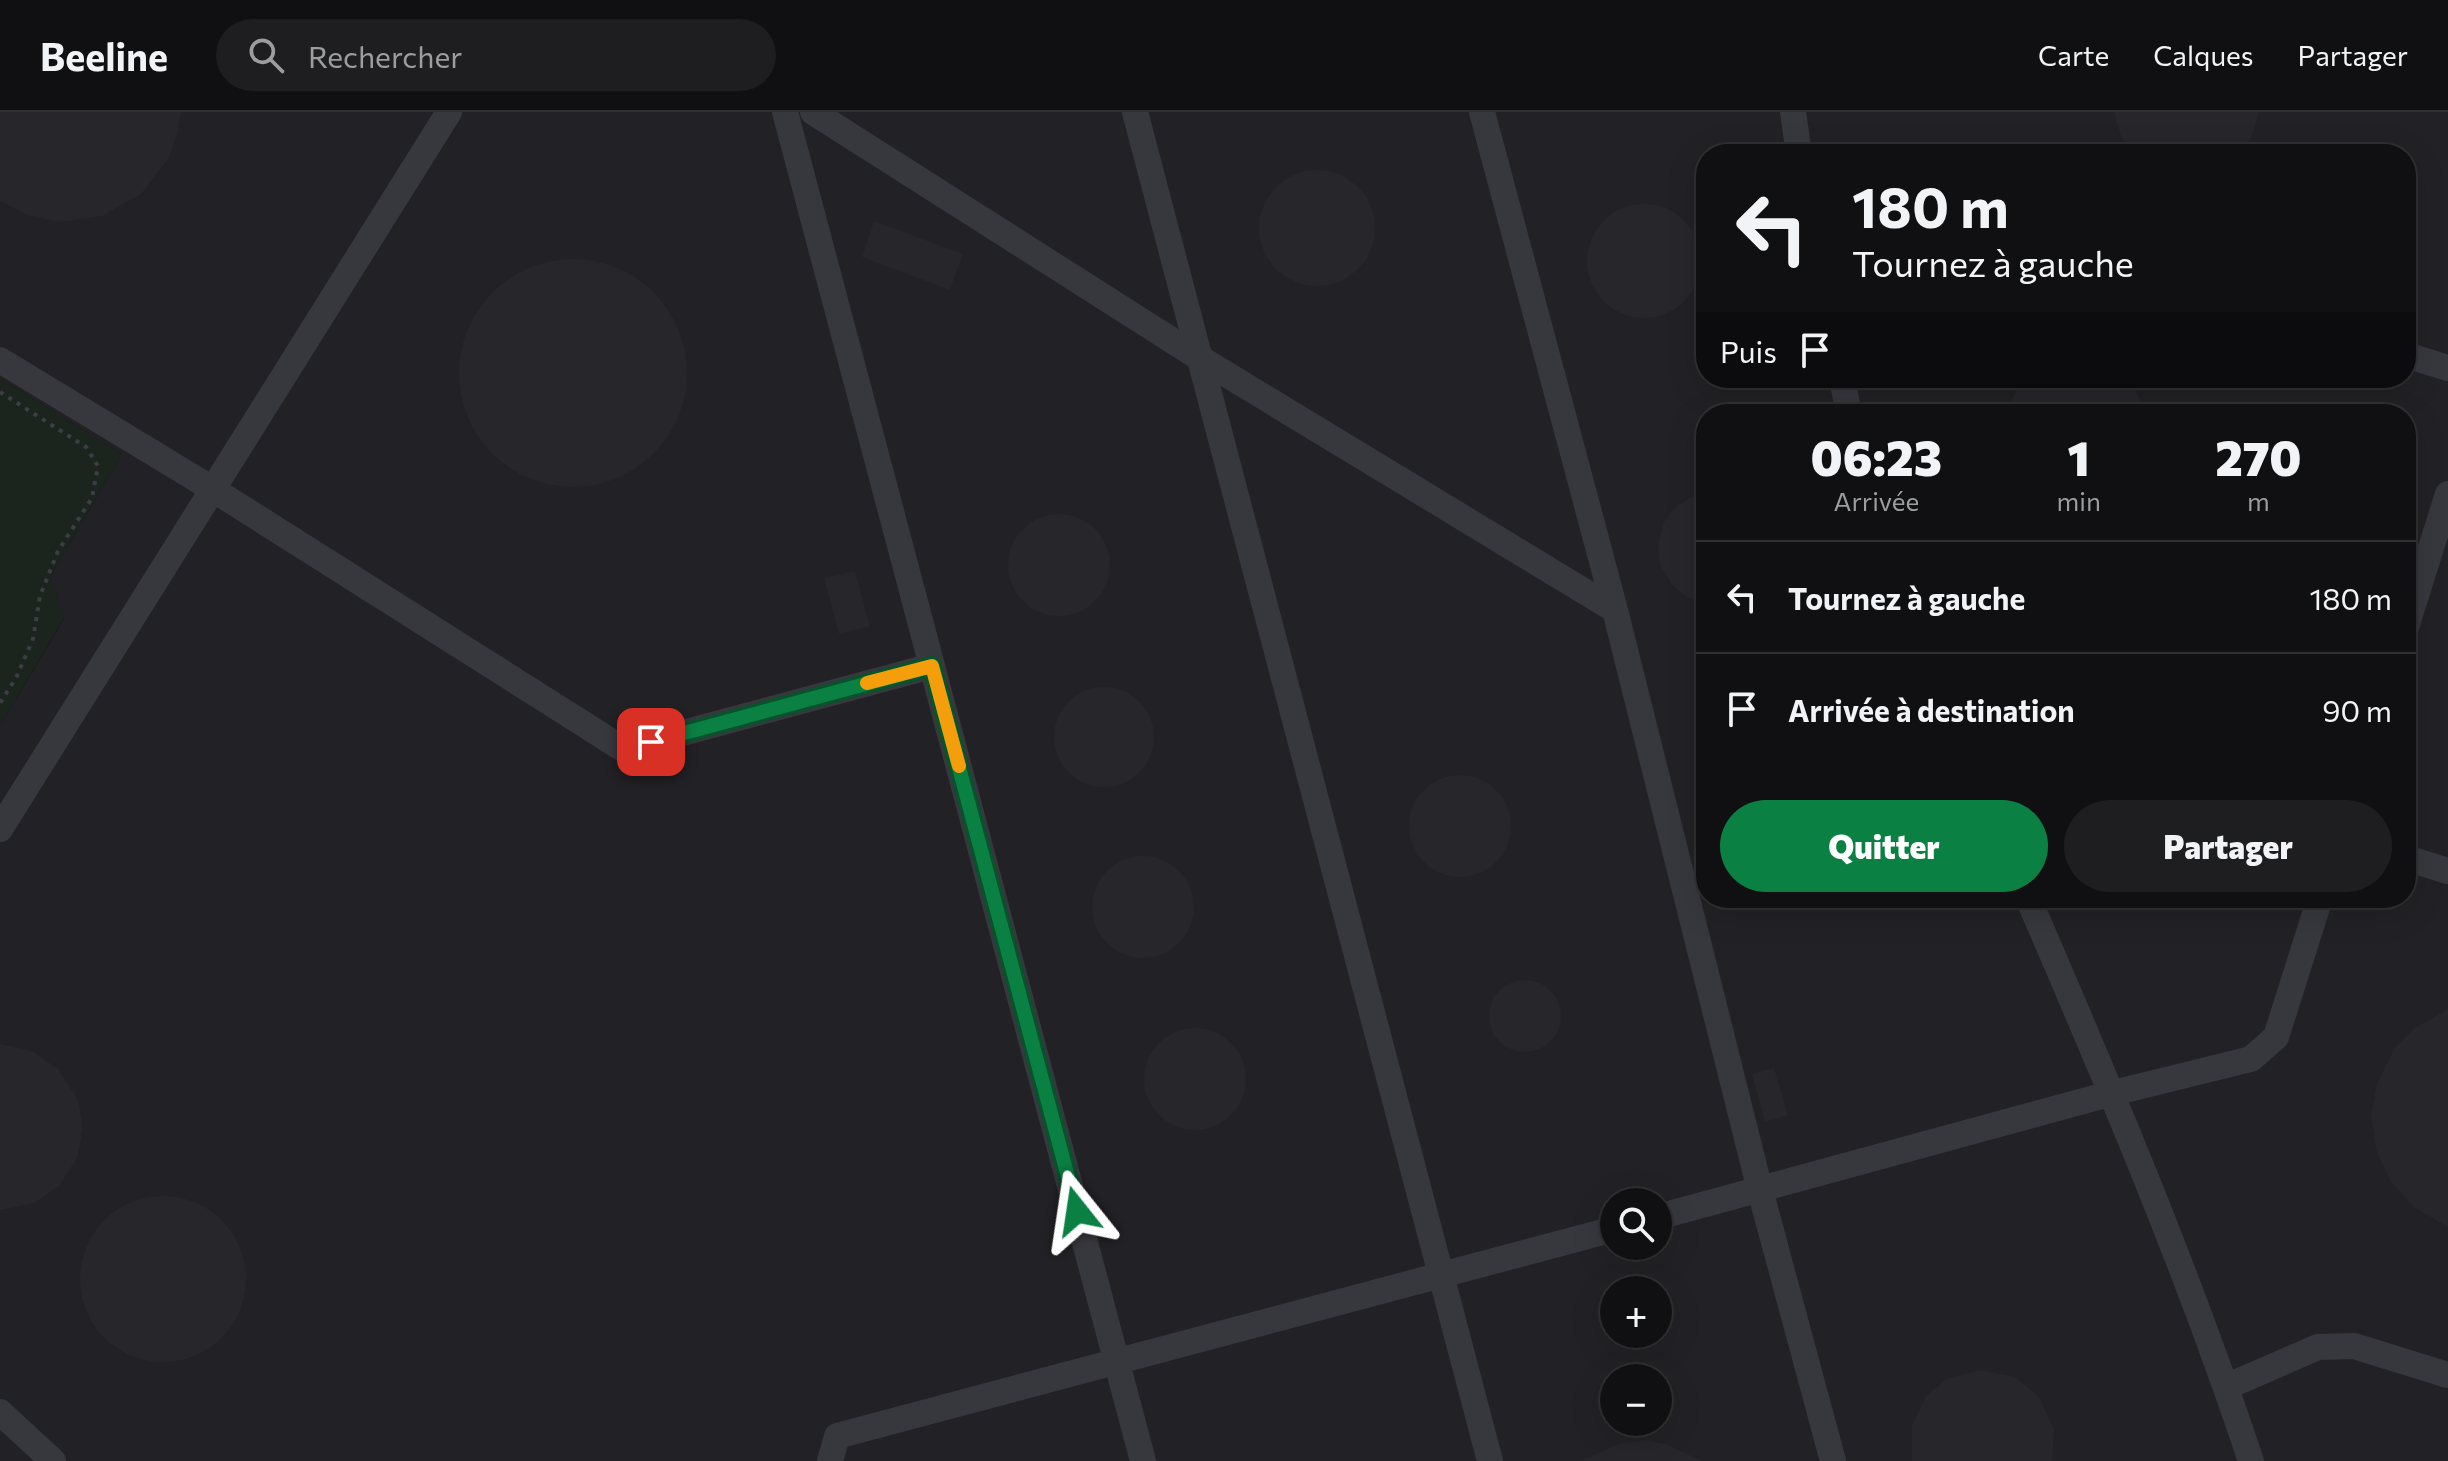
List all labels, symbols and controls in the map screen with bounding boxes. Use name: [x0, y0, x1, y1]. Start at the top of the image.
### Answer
search box: [216, 19, 776, 91]
text: Beeline: [40, 32, 168, 79]
icon: search: [244, 33, 288, 77]
text: Rechercher: [308, 37, 462, 74]
text: Carte: [2038, 38, 2109, 72]
text: Calques: [2153, 38, 2254, 72]
text: Partager: [2298, 38, 2408, 72]
text: 180 m: [1852, 171, 2009, 240]
icon: left: [1720, 176, 1824, 280]
text: Tournez à gauche: [1852, 240, 2134, 284]
icon: arrive: [1793, 328, 1837, 372]
text: Puis: [1720, 332, 1777, 369]
text: 06:23: [1811, 427, 1942, 486]
text: 1: [2068, 427, 2090, 486]
text: 270: [2215, 427, 2301, 486]
text: Arrivée: [1833, 485, 1919, 516]
text: min: [2057, 485, 2101, 516]
text: m: [2247, 485, 2270, 516]
icon: left: [1720, 575, 1764, 619]
text: Tournez à gauche: [1788, 579, 2025, 616]
text: 180 m: [2309, 579, 2392, 616]
icon: arrive: [1720, 687, 1764, 731]
text: Arrivée à destination: [1788, 691, 2075, 728]
text: 90 m: [2322, 691, 2392, 728]
pin: [617, 708, 685, 776]
icon: arrive: [629, 720, 673, 764]
button: Quitter: [1720, 800, 2048, 892]
button: Partager: [2064, 800, 2392, 892]
position arrow: [1035, 1169, 1119, 1253]
map controls: [1600, 1188, 1672, 1436]
button: search: [1600, 1188, 1672, 1260]
button: +: [1600, 1276, 1672, 1348]
button: −: [1600, 1364, 1672, 1436]

